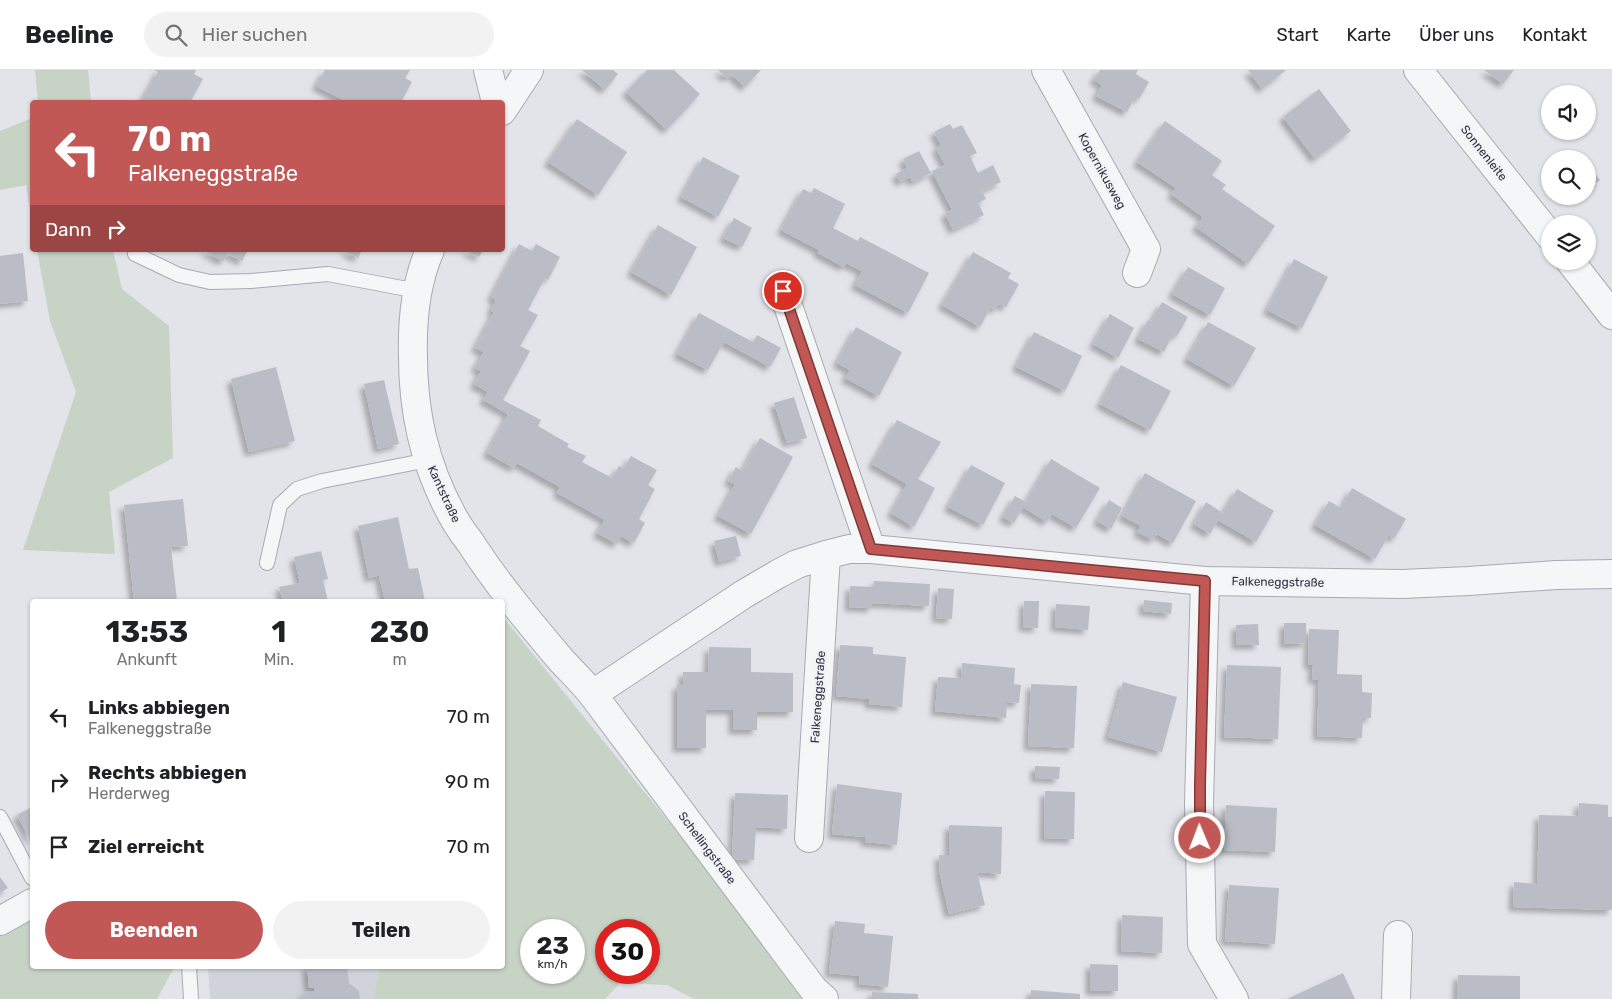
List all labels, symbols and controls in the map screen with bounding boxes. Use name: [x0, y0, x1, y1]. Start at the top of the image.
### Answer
search box: [144, 12, 494, 57]
text: Beeline: [25, 21, 114, 49]
icon: search: [162, 21, 190, 49]
text: Hier suchen: [202, 23, 307, 46]
text: Start: [1276, 24, 1319, 46]
text: Karte: [1347, 24, 1391, 46]
text: Über uns: [1419, 24, 1494, 46]
text: Kontakt: [1522, 24, 1587, 46]
map controls: [1541, 85, 1596, 270]
button: sound: [1541, 85, 1596, 140]
text: 70 m: [128, 118, 211, 160]
icon: left: [45, 120, 110, 185]
street label: Sonnenleite: [1458, 122, 1510, 184]
street label: Kopernikusweg: [1075, 130, 1129, 212]
button: search: [1541, 150, 1596, 205]
text: Falkeneggstraße: [128, 160, 298, 187]
icon: right: [102, 215, 130, 243]
button: layers: [1541, 215, 1596, 270]
text: Dann: [45, 218, 92, 241]
pin: [762, 270, 804, 312]
icon: arrive: [769, 277, 797, 305]
street label: Kantstraße: [425, 463, 463, 525]
street label: Falkeneggstraße: [1231, 574, 1325, 590]
text: 13:53: [106, 614, 188, 650]
text: 1: [271, 614, 286, 650]
text: 230: [370, 614, 429, 650]
text: Ankunft: [117, 650, 177, 669]
text: Min.: [264, 650, 294, 669]
text: m: [392, 650, 407, 669]
street label: Falkeneggstraße: [808, 650, 828, 744]
text: Links abbiegen: [88, 696, 230, 719]
icon: left: [45, 703, 73, 731]
text: 70 m: [447, 705, 490, 728]
text: Falkeneggstraße: [88, 719, 212, 738]
text: Rechts abbiegen: [88, 761, 247, 784]
icon: right: [45, 768, 73, 796]
text: 90 m: [445, 770, 490, 793]
text: Herderweg: [88, 784, 170, 803]
street label: Schellingstraße: [675, 809, 739, 887]
position arrow: [1173, 811, 1225, 863]
icon: arrive: [45, 833, 73, 861]
text: Ziel erreicht: [88, 835, 204, 858]
text: 70 m: [447, 835, 490, 858]
button: Beenden: [45, 901, 263, 959]
button: Teilen: [273, 901, 490, 959]
speed limit sign: 30: [595, 919, 660, 984]
text: 23: [536, 931, 569, 960]
text: km/h: [538, 957, 567, 971]

